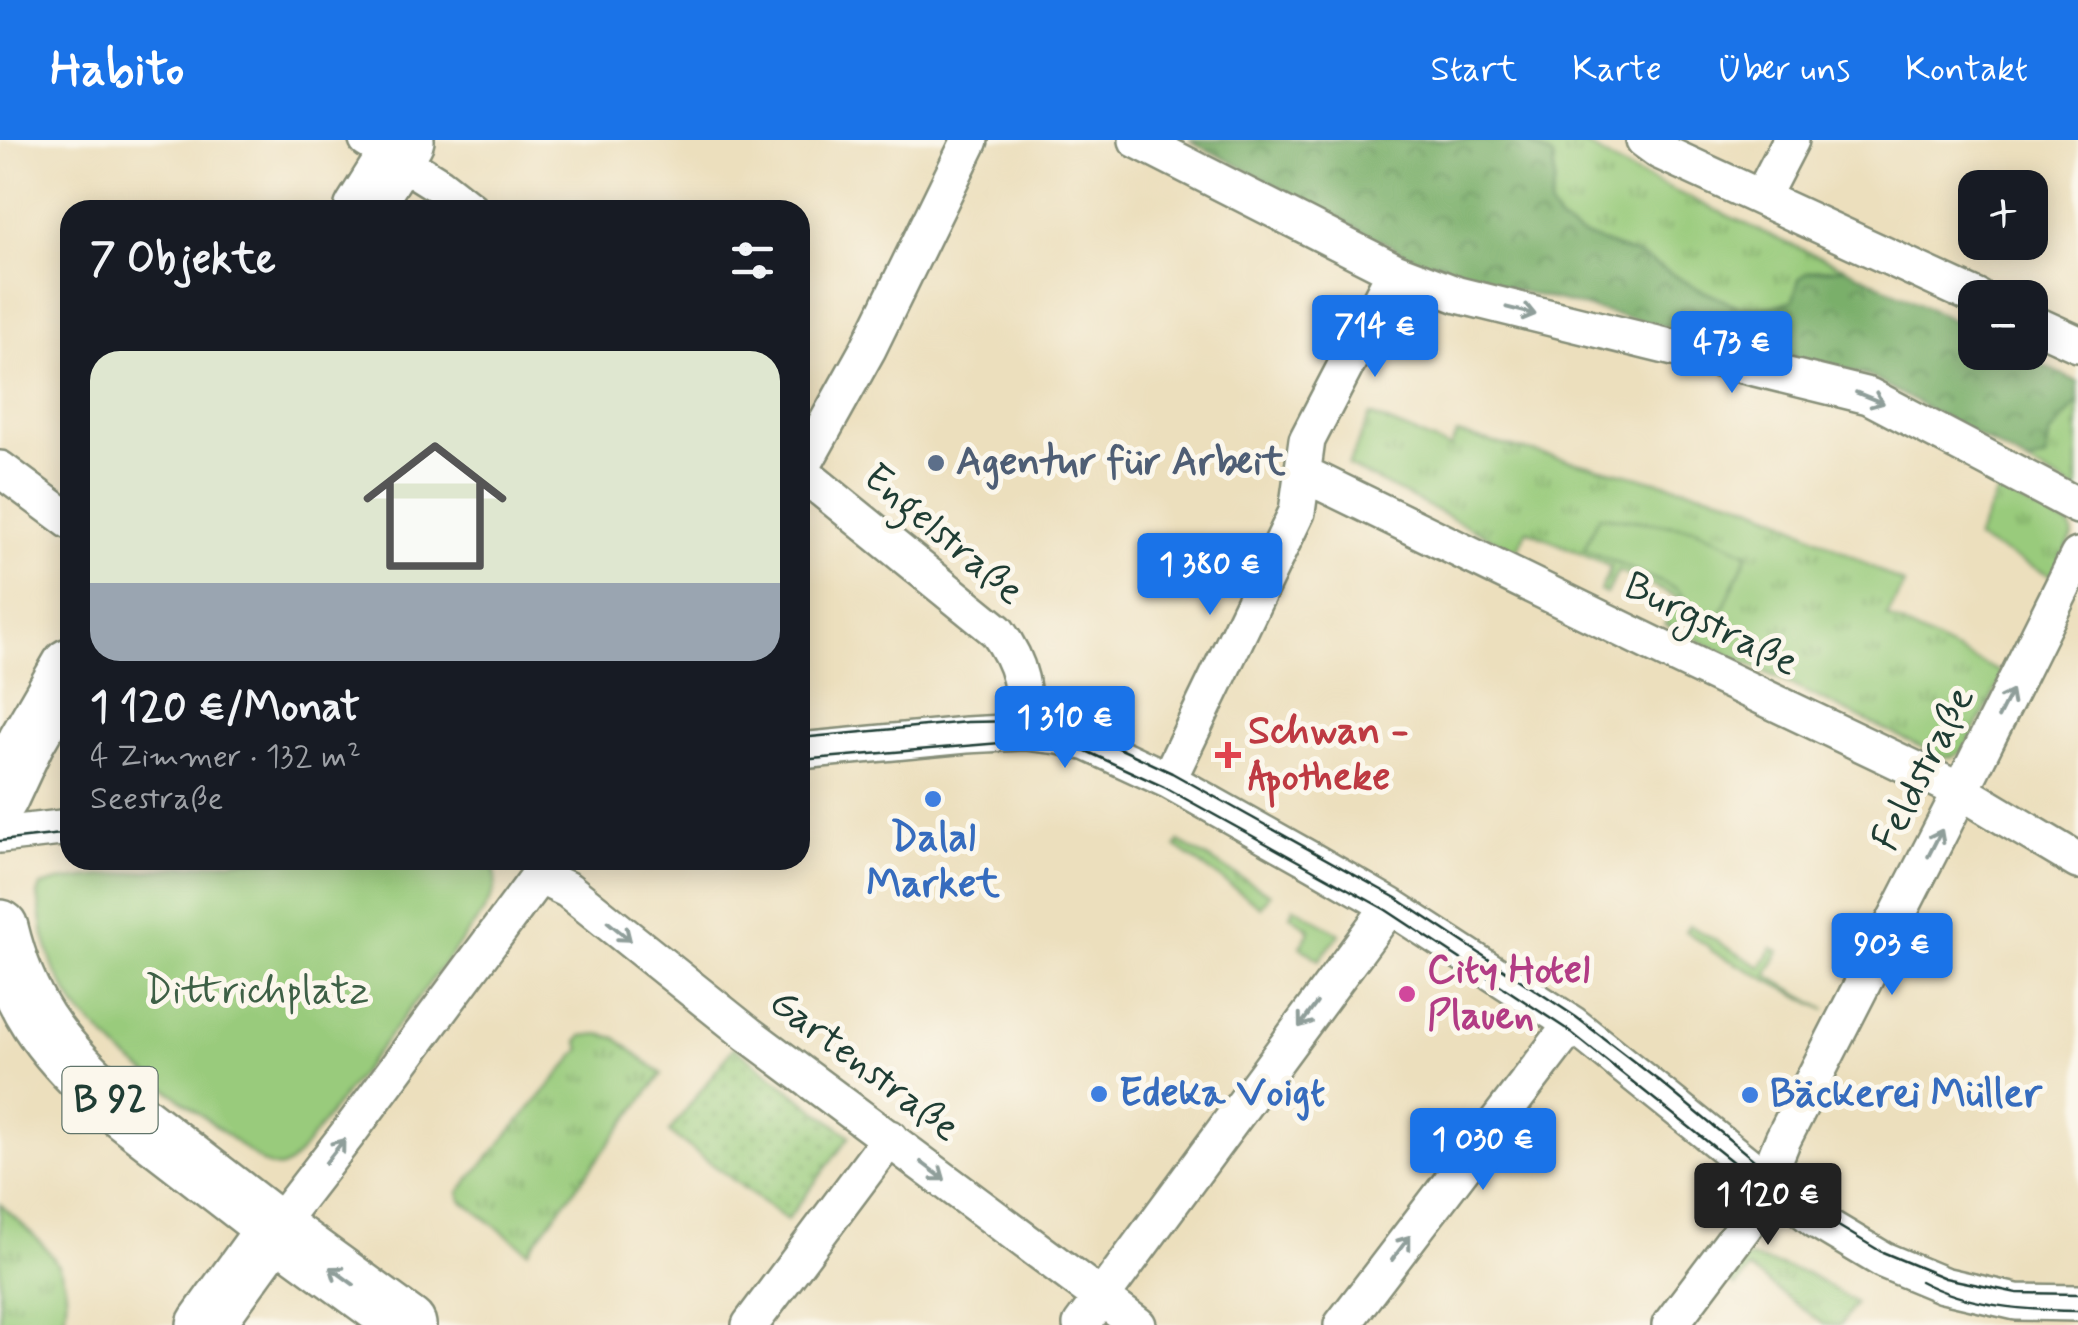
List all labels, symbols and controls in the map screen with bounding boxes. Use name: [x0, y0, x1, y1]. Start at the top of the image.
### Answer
text: Habito: [50, 39, 184, 102]
text: Start: [1431, 47, 1517, 93]
text: Karte: [1572, 47, 1662, 93]
text: Über uns: [1717, 47, 1850, 93]
text: Kontakt: [1905, 47, 2028, 93]
map controls: [1958, 170, 2048, 370]
button: +: [1958, 170, 2048, 260]
text: 7 Objekte: [90, 233, 276, 288]
icon: filters: [725, 233, 780, 288]
button: −: [1958, 280, 2048, 370]
pin: 714 €: [1305, 295, 1445, 380]
one-way arrow: [1504, 303, 1536, 321]
text: 714 €: [1334, 306, 1416, 348]
pin: 473 €: [1662, 311, 1802, 396]
text: 473 €: [1693, 322, 1771, 364]
one-way arrow: [1854, 391, 1885, 409]
icon: home: [345, 416, 525, 596]
place label: Agentur für Arbeit: [956, 437, 1286, 490]
street label: Engelstraße: [849, 452, 1034, 621]
marker: Agentur für Arbeit: [925, 452, 947, 474]
pin: 1 380 €: [1118, 533, 1302, 618]
text: 1 380 €: [1159, 544, 1261, 586]
street label: Burgstraße: [1614, 561, 1807, 692]
street label: Feldstraße: [1860, 678, 1988, 860]
text: 1 120 €/Monat: [90, 681, 360, 736]
pin: 1 310 €: [973, 686, 1157, 771]
one-way arrow: [1996, 689, 2015, 719]
text: 1 310 €: [1017, 697, 1113, 739]
place label: Schwan - Apotheke: [1248, 706, 1409, 808]
text: 4 Zimmer · 132 m²: [90, 736, 361, 778]
marker: Schwan - Apotheke: [1217, 744, 1239, 766]
text: Seestraße: [90, 778, 223, 820]
marker: Dalal Market: [922, 788, 944, 810]
place label: Dalal Market: [866, 813, 1000, 911]
one-way arrow: [1926, 828, 1945, 858]
pin: 903 €: [1822, 913, 1962, 998]
one-way arrow: [605, 920, 632, 941]
text: 903 €: [1854, 924, 1930, 966]
place label: City Hotel Plauen: [1427, 945, 1590, 1043]
park label: Dittrichplatz: [145, 966, 369, 1018]
street label: Gartenstraße: [758, 977, 970, 1155]
marker: City Hotel Plauen: [1396, 983, 1418, 1005]
one-way arrow: [1298, 1001, 1319, 1028]
road number: B 92: [62, 1067, 158, 1133]
place label: Edeka Voigt: [1119, 1068, 1325, 1121]
place label: Bäckerei Müller: [1770, 1069, 2043, 1121]
marker: Edeka Voigt: [1088, 1083, 1110, 1105]
marker: Bäckerei Müller: [1739, 1084, 1761, 1106]
pin: 1 030 €: [1391, 1108, 1575, 1193]
text: 1 030 €: [1432, 1119, 1534, 1161]
one-way arrow: [324, 1138, 345, 1165]
one-way arrow: [919, 1160, 946, 1181]
pin: 1 120 €: [1676, 1163, 1860, 1248]
text: 1 120 €: [1716, 1174, 1820, 1216]
one-way arrow: [1390, 1235, 1412, 1261]
one-way arrow: [329, 1266, 356, 1287]

